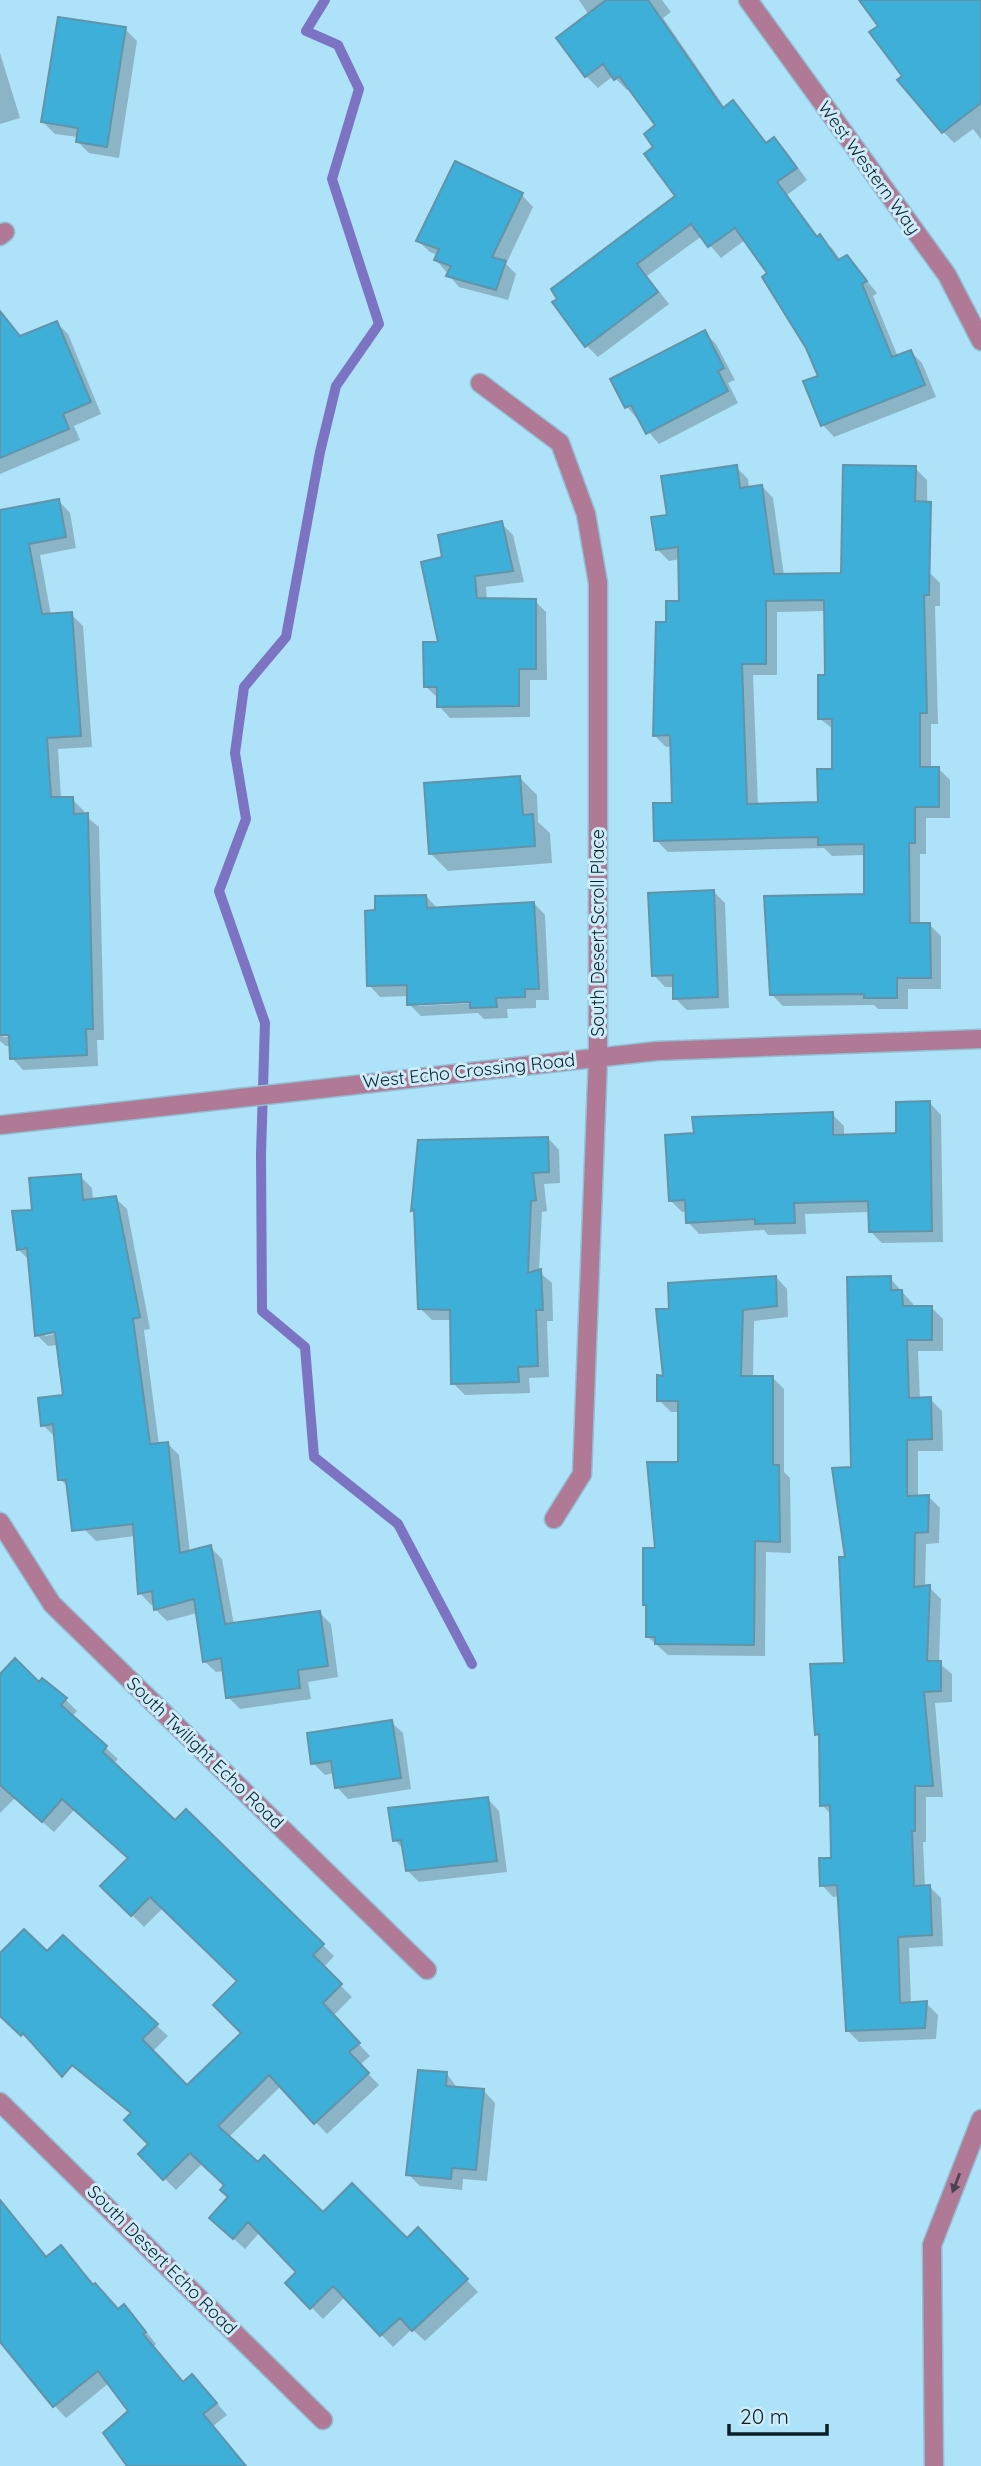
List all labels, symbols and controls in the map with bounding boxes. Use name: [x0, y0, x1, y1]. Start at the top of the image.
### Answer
street label: West Western Way: [813, 97, 926, 239]
street label: South Desert Scroll Place: [586, 829, 609, 1037]
street label: West Echo Crossing Road: [362, 1048, 576, 1093]
street label: South Twilight Echo Road: [122, 1672, 289, 1834]
one-way arrow: [951, 2172, 962, 2193]
street label: South Desert Echo Road: [83, 2180, 242, 2339]
scale bar: [729, 2392, 827, 2436]
text: 20 m: [740, 2403, 789, 2429]

